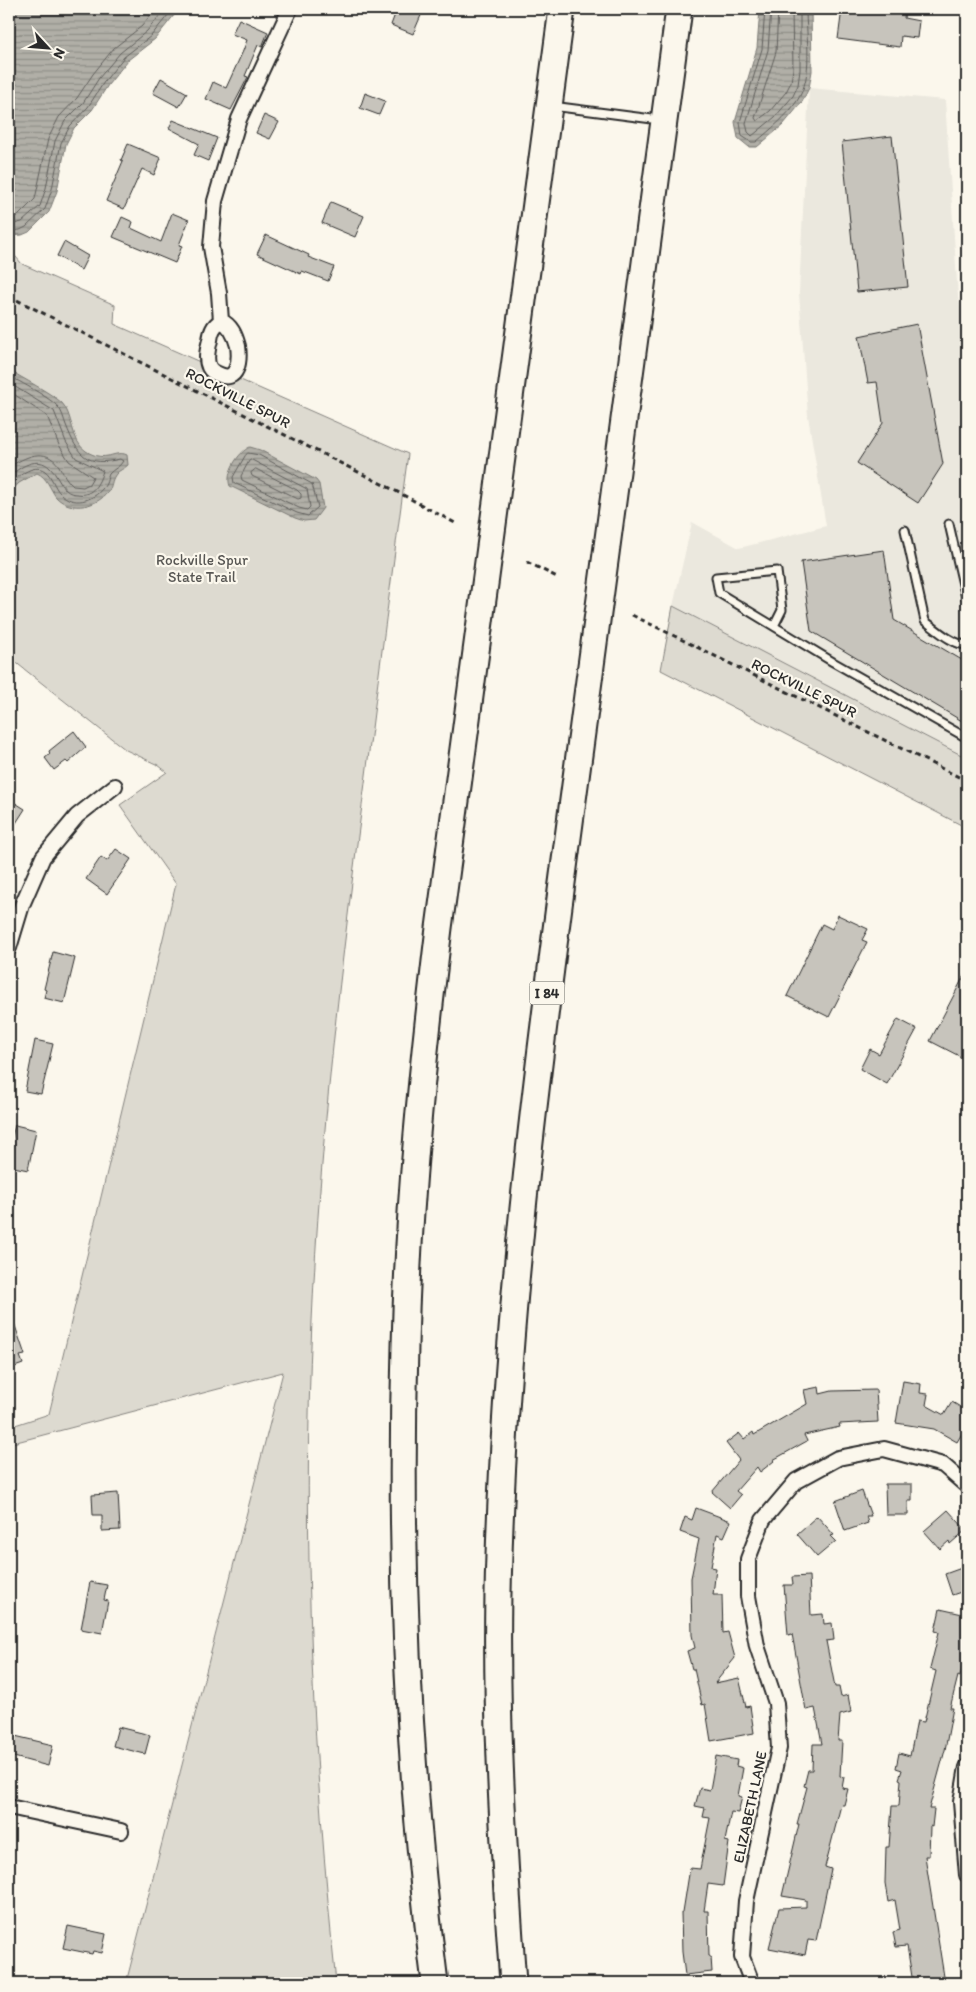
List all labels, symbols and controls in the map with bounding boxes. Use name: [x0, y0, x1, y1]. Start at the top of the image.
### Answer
north arrow: [22, 22, 72, 72]
text: N: [50, 46, 69, 61]
street label: ROCKVILLE SPUR: [183, 364, 293, 432]
park label: Rockville Spur State Trail: [156, 551, 248, 586]
street label: ROCKVILLE SPUR: [748, 655, 860, 721]
road number: I 84: [530, 981, 564, 1004]
street label: ELIZABETH LANE: [729, 1749, 771, 1865]

